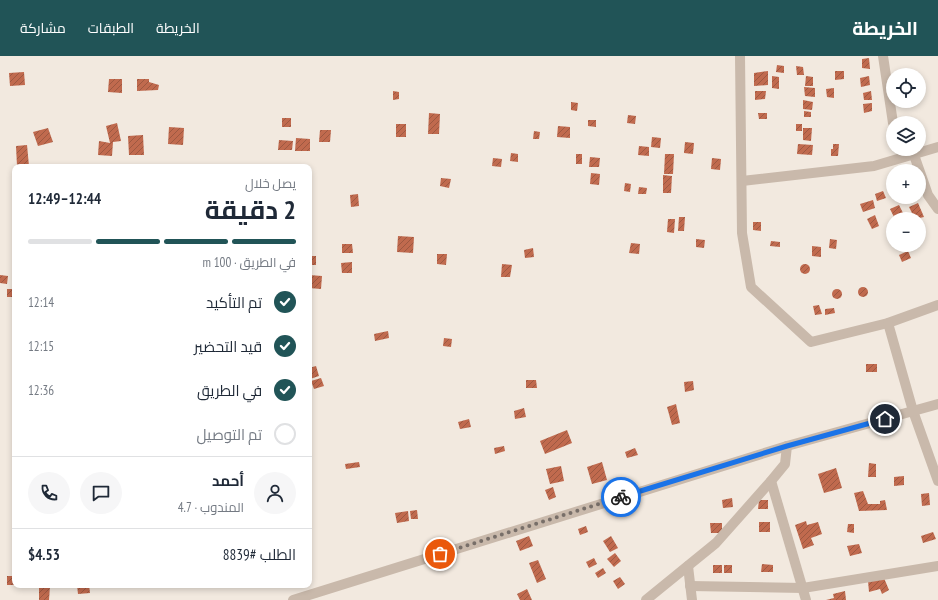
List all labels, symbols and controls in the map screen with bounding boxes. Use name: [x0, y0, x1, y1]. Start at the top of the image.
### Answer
text: الخريطة: [852, 16, 918, 40]
text: مشاركة: [20, 19, 66, 37]
text: الطبقات: [88, 19, 134, 37]
text: الخريطة: [156, 19, 200, 37]
map controls: [886, 68, 926, 252]
button: locate: [886, 68, 926, 108]
button: layers: [886, 116, 926, 156]
button: +: [886, 164, 926, 204]
text: يصل خلال: [245, 175, 296, 192]
text: 12:44–12:49: [28, 189, 101, 208]
text: 2 دقيقة: [205, 193, 296, 226]
button: −: [886, 212, 926, 252]
text: في الطريق · 100 m: [203, 254, 296, 271]
icon: check: [274, 291, 296, 313]
text: تم التأكيد: [206, 293, 262, 312]
text: 12:14: [28, 294, 54, 311]
icon: check: [274, 335, 296, 357]
text: قيد التحضير: [194, 337, 262, 356]
text: 12:15: [28, 338, 54, 355]
icon: check: [274, 379, 296, 401]
text: في الطريق: [197, 381, 262, 400]
text: 12:36: [28, 382, 54, 399]
pin: [868, 402, 902, 436]
icon: home: [874, 408, 896, 430]
text: تم التوصيل: [196, 425, 262, 444]
text: أحمد: [212, 471, 244, 490]
button: phone: [28, 472, 70, 514]
button: chat: [80, 472, 122, 514]
button: person: [254, 472, 296, 514]
courier: [601, 477, 641, 517]
icon: bike: [610, 486, 632, 508]
text: المندوب · 4.7: [178, 499, 244, 516]
pin: [423, 537, 457, 571]
icon: bag: [429, 543, 451, 565]
text: $4.53: [28, 545, 60, 564]
text: الطلب #8839: [223, 545, 296, 564]

